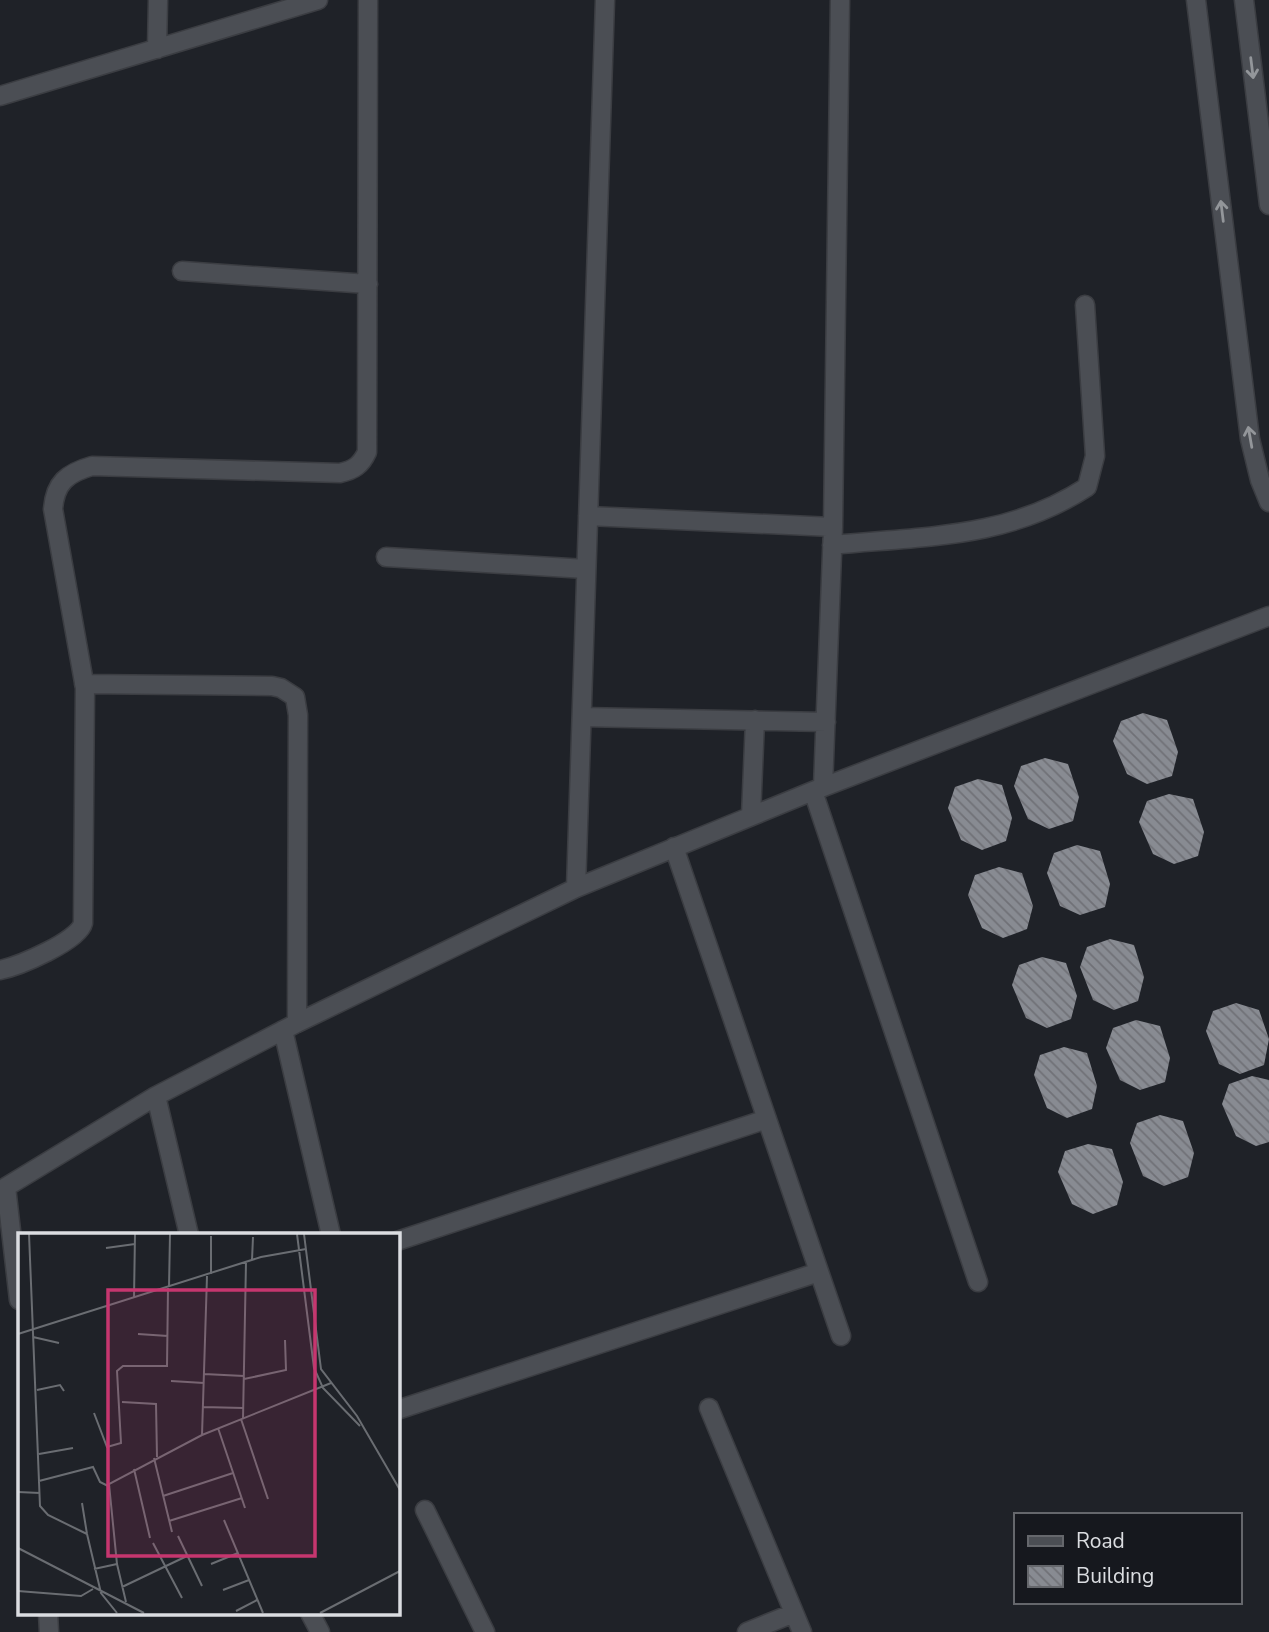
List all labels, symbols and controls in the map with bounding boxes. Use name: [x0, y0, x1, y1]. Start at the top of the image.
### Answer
one-way arrow: [1246, 56, 1259, 79]
one-way arrow: [1216, 200, 1229, 223]
one-way arrow: [1243, 426, 1257, 448]
inset map: [18, 1233, 399, 1614]
legend: [1014, 1513, 1241, 1604]
text: Road: [1076, 1527, 1125, 1555]
text: Building: [1076, 1562, 1154, 1590]

